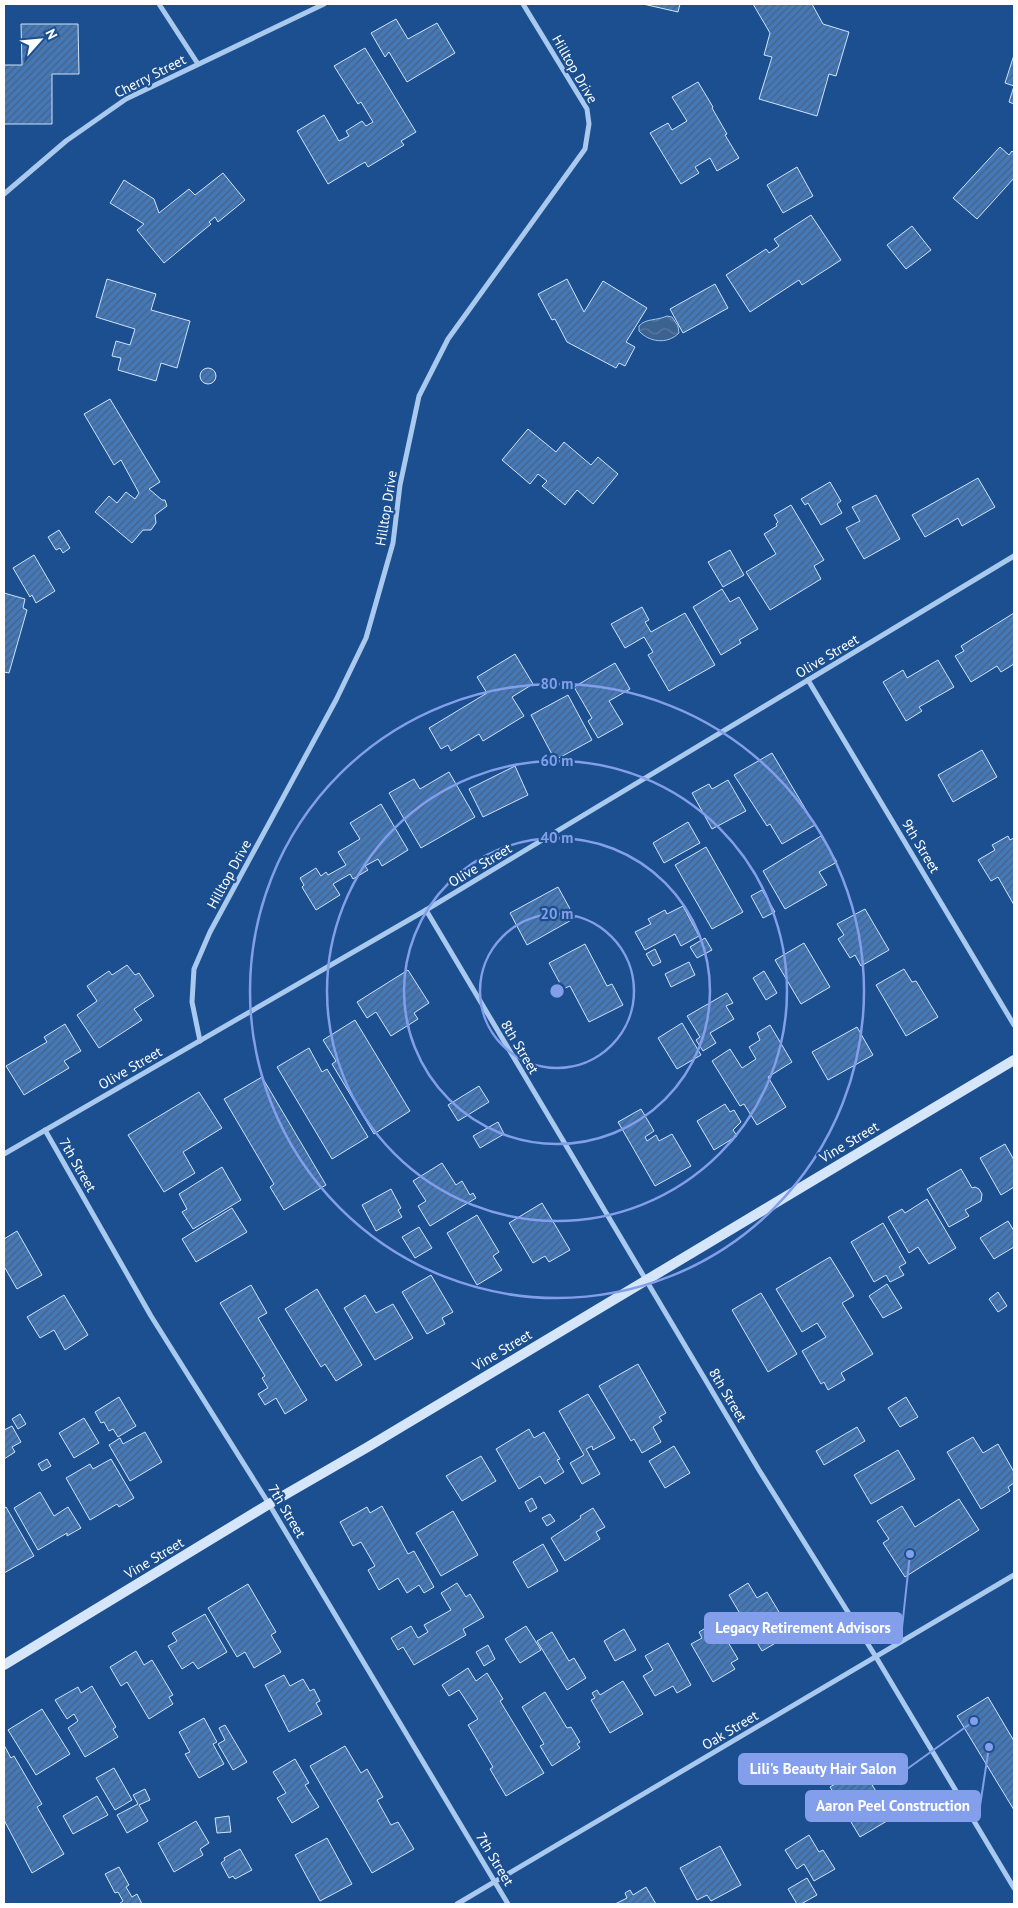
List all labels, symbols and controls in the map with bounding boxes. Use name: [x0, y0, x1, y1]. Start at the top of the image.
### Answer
north arrow: [15, 15, 65, 65]
text: N: [41, 26, 62, 42]
street label: Hilltop Drive: [548, 32, 602, 106]
street label: Cherry Street: [111, 50, 189, 102]
street label: Hilltop Drive: [371, 469, 401, 547]
street label: Olive Street: [792, 630, 862, 682]
text: 80 m: [541, 674, 573, 693]
text: 60 m: [541, 751, 573, 770]
street label: 9th Street: [898, 816, 944, 876]
text: 40 m: [541, 828, 573, 847]
street label: Hilltop Drive: [203, 836, 255, 912]
street label: Olive Street: [445, 839, 515, 891]
text: 20 m: [541, 904, 573, 923]
centre of rings: [548, 982, 566, 1000]
street label: 8th Street: [497, 1017, 543, 1077]
street label: Olive Street: [95, 1042, 165, 1093]
street label: Vine Street: [815, 1117, 882, 1167]
street label: 7th Street: [55, 1135, 101, 1195]
street label: Vine Street: [468, 1325, 535, 1375]
street label: 8th Street: [705, 1365, 751, 1425]
street label: 7th Street: [264, 1481, 310, 1541]
street label: Vine Street: [120, 1533, 187, 1583]
callout: Legacy Retirement Advisors: [705, 1613, 902, 1643]
text: Legacy Retirement Advisors: [715, 1618, 891, 1637]
street label: Oak Street: [699, 1706, 762, 1754]
callout: Lili's Beauty Hair Salon: [739, 1754, 907, 1784]
text: Lili's Beauty Hair Salon: [750, 1759, 896, 1778]
callout: Aaron Peel Construction: [806, 1791, 980, 1821]
text: Aaron Peel Construction: [816, 1796, 970, 1815]
street label: 7th Street: [472, 1829, 518, 1889]

